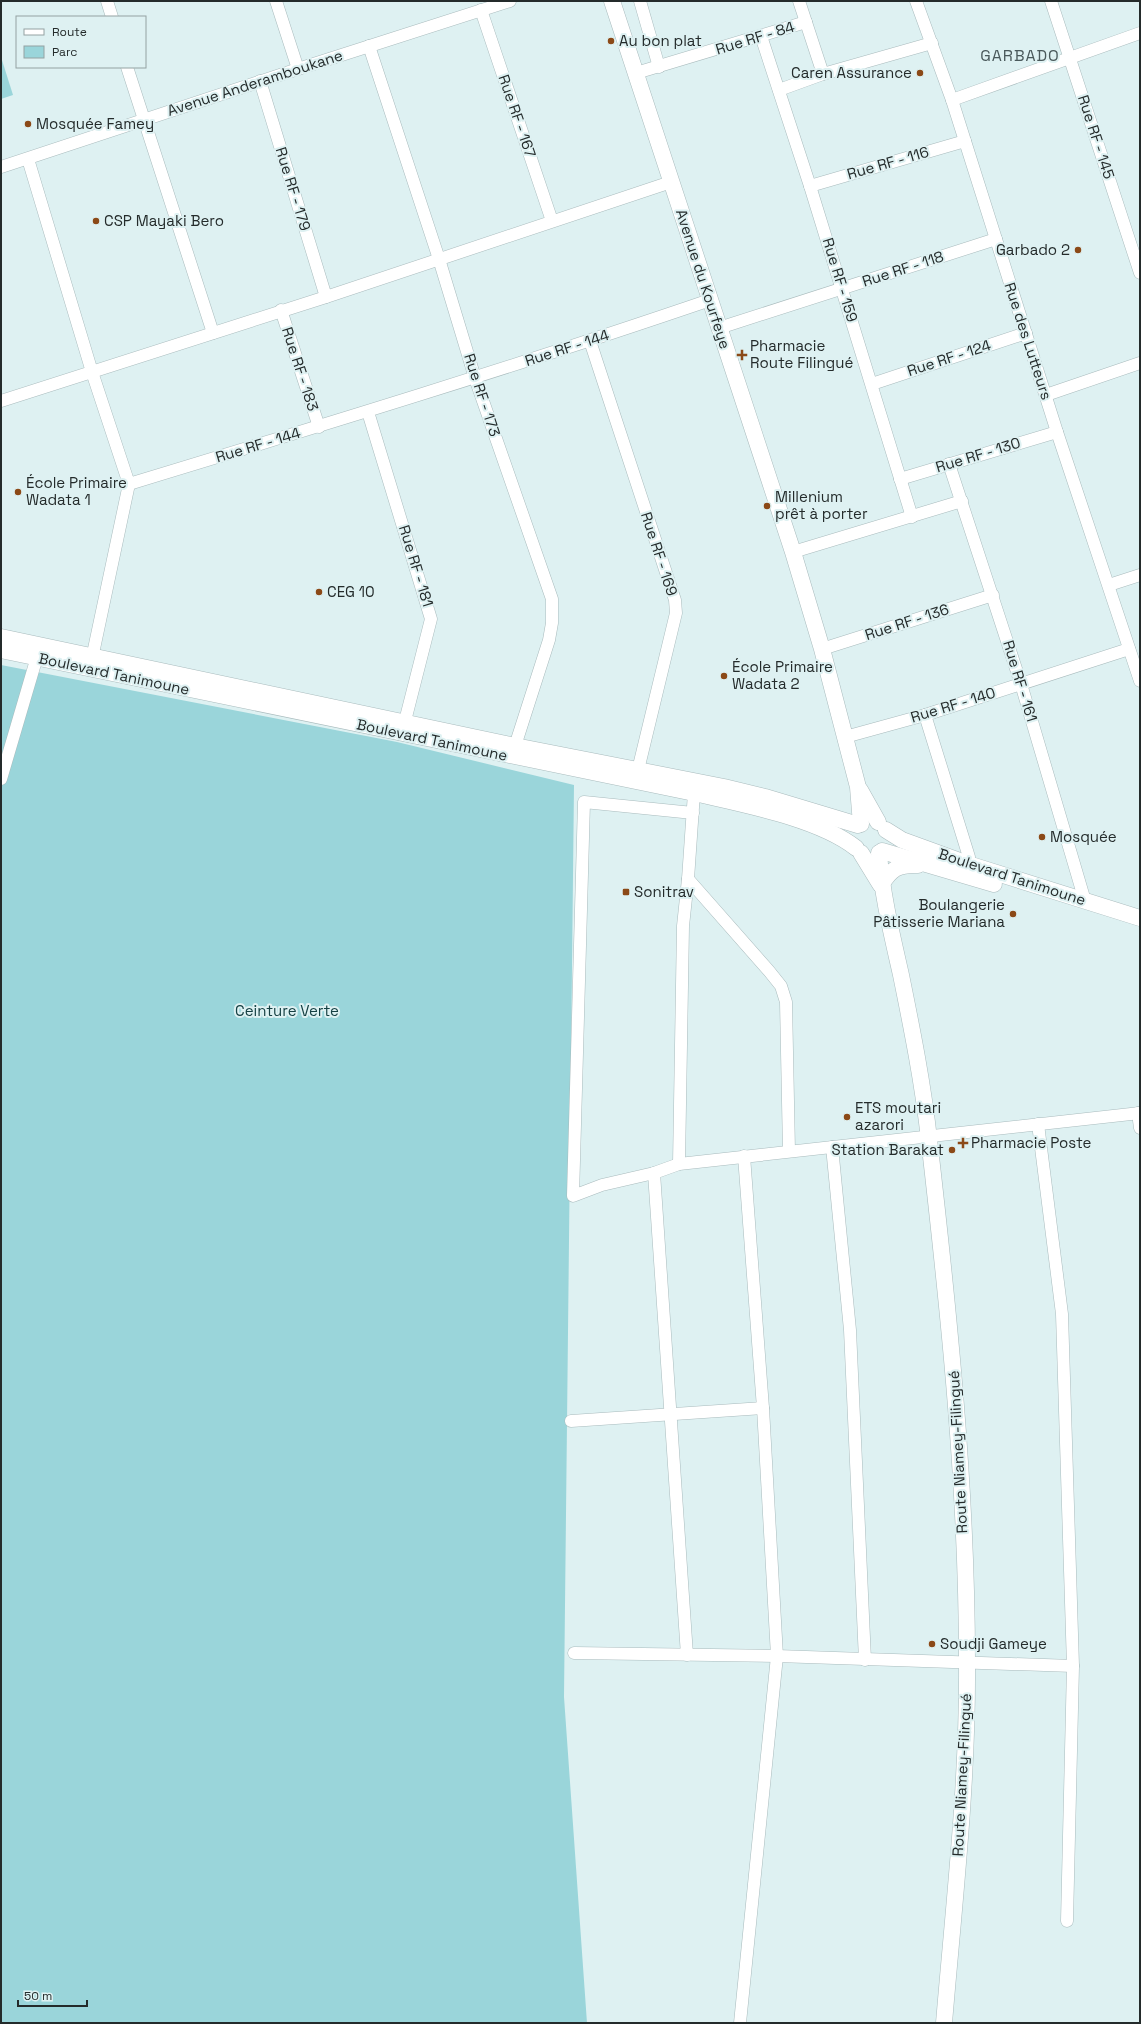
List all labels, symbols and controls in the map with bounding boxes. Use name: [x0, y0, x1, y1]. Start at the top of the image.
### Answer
legend: [16, 16, 146, 68]
street label: Rue RF - 84: [713, 17, 797, 58]
text: Route: [52, 24, 87, 40]
place label: Au bon plat: [619, 31, 702, 50]
marker: Au bon plat: [606, 36, 616, 46]
text: Parc: [52, 44, 77, 60]
street label: Avenue Anderamboukane: [165, 45, 345, 120]
district label: GARBADO: [980, 45, 1060, 66]
place label: Caren Assurance: [791, 63, 912, 82]
marker: Caren Assurance: [915, 68, 925, 78]
street label: Rue RF - 167: [494, 72, 541, 160]
street label: Rue RF - 145: [1074, 92, 1119, 181]
place label: Mosquée Famey: [36, 114, 154, 133]
marker: Mosquée Famey: [23, 119, 33, 129]
street label: Rue RF - 116: [845, 142, 931, 183]
street label: Rue RF - 179: [272, 145, 315, 233]
street label: Avenue du Kourfeye: [672, 207, 735, 351]
place label: CSP Mayaki Bero: [104, 211, 224, 230]
marker: CSP Mayaki Bero: [91, 216, 101, 226]
street label: Rue RF - 159: [819, 235, 862, 324]
place label: Garbado 2: [996, 240, 1070, 259]
marker: Garbado 2: [1073, 245, 1083, 255]
street label: Rue RF - 118: [860, 246, 946, 291]
street label: Rue des Lutteurs: [1001, 280, 1056, 402]
street label: Rue RF - 183: [278, 324, 323, 413]
street label: Rue RF - 144: [522, 325, 611, 370]
street label: Rue RF - 124: [905, 335, 993, 380]
place label: Pharmacie Route Filingué: [750, 336, 853, 372]
marker: Pharmacie Route Filingué: [737, 350, 747, 360]
street label: Rue RF - 173: [460, 351, 505, 439]
street label: Rue RF - 144: [213, 423, 303, 466]
street label: Rue RF - 130: [933, 433, 1022, 476]
place label: École Primaire Wadata 1: [26, 473, 127, 509]
marker: École Primaire Wadata 1: [13, 487, 23, 497]
place label: Millenium prêt à porter: [775, 487, 868, 523]
marker: Millenium prêt à porter: [762, 501, 772, 511]
street label: Rue RF - 169: [637, 509, 682, 598]
street label: Rue RF - 181: [395, 523, 438, 609]
place label: CEG 10: [327, 582, 375, 601]
marker: CEG 10: [314, 587, 324, 597]
street label: Rue RF - 136: [862, 599, 951, 644]
street label: Rue RF - 161: [999, 638, 1042, 724]
street label: Boulevard Tanimoune: [37, 648, 192, 699]
place label: École Primaire Wadata 2: [732, 657, 833, 693]
marker: École Primaire Wadata 2: [719, 671, 729, 681]
street label: Rue RF - 140: [908, 683, 998, 726]
street label: Boulevard Tanimoune: [355, 714, 510, 765]
place label: Mosquée: [1050, 827, 1117, 846]
marker: Mosquée: [1037, 832, 1047, 842]
street label: Boulevard Tanimoune: [936, 844, 1088, 909]
place label: Sonitrav: [634, 882, 694, 901]
marker: Sonitrav: [621, 887, 631, 897]
place label: Boulangerie Pâtisserie Mariana: [873, 895, 1005, 931]
marker: Boulangerie Pâtisserie Mariana: [1008, 909, 1018, 919]
park label: Ceinture Verte: [235, 1001, 339, 1020]
place label: ETS moutari azarori: [855, 1098, 941, 1134]
marker: ETS moutari azarori: [842, 1112, 852, 1122]
place label: Pharmacie Poste: [971, 1133, 1092, 1152]
marker: Pharmacie Poste: [958, 1138, 968, 1148]
place label: Station Barakat: [831, 1140, 944, 1159]
marker: Station Barakat: [947, 1145, 957, 1155]
street label: Route Niamey-Filingué: [944, 1370, 971, 1534]
place label: Soudji Gameye: [940, 1634, 1047, 1653]
marker: Soudji Gameye: [927, 1639, 937, 1649]
street label: Route Niamey-Filingué: [948, 1693, 975, 1857]
scale bar: [18, 1982, 87, 2008]
text: 50 m: [24, 1988, 52, 2004]

